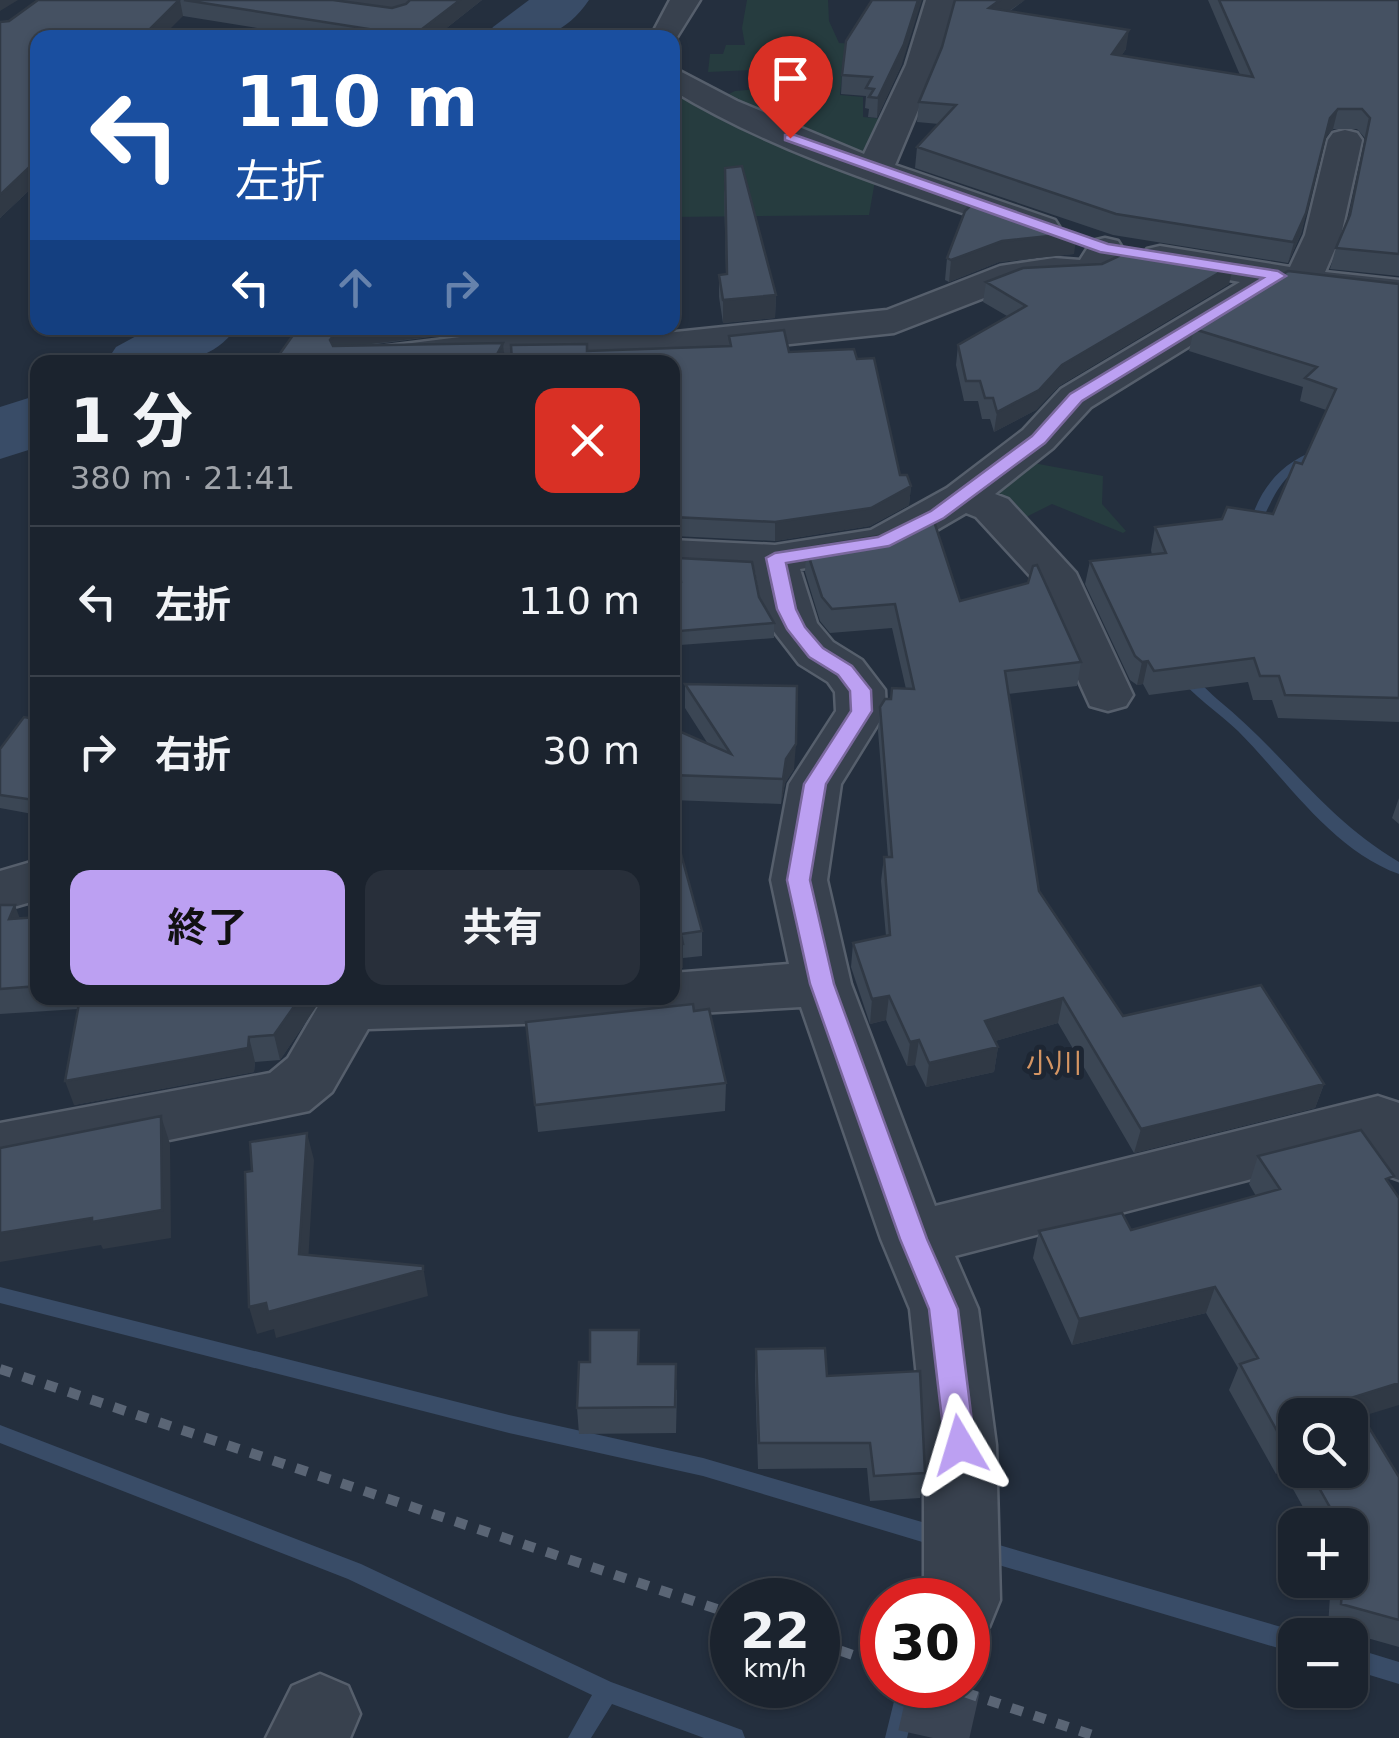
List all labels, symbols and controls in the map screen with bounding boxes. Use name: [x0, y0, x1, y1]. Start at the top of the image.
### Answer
pin: [748, 36, 833, 139]
icon: arrive: [763, 51, 818, 106]
text: 110 m: [235, 61, 478, 143]
icon: left: [70, 70, 200, 200]
text: 左折: [235, 155, 325, 208]
icon: left: [223, 260, 278, 315]
icon: ahead: [328, 260, 383, 315]
icon: right: [433, 260, 488, 315]
text: 1 分: [70, 386, 193, 456]
button: close: [535, 388, 640, 493]
text: 380 m · 21:41: [70, 459, 295, 497]
icon: left: [70, 574, 125, 629]
text: 110 m: [518, 579, 640, 623]
text: 左折: [155, 583, 231, 627]
icon: right: [70, 724, 125, 779]
text: 30 m: [543, 729, 640, 773]
text: 右折: [155, 733, 231, 777]
button: 終了: [70, 870, 345, 985]
button: 共有: [365, 870, 640, 985]
district label: 小川: [1026, 1047, 1082, 1080]
position arrow: [908, 1393, 1012, 1497]
map controls: [1278, 1398, 1368, 1708]
button: search: [1278, 1398, 1368, 1488]
button: +: [1278, 1508, 1368, 1598]
speed limit sign: 30: [860, 1578, 990, 1708]
text: 22: [740, 1602, 810, 1660]
button: −: [1278, 1618, 1368, 1708]
text: km/h: [743, 1654, 807, 1683]

